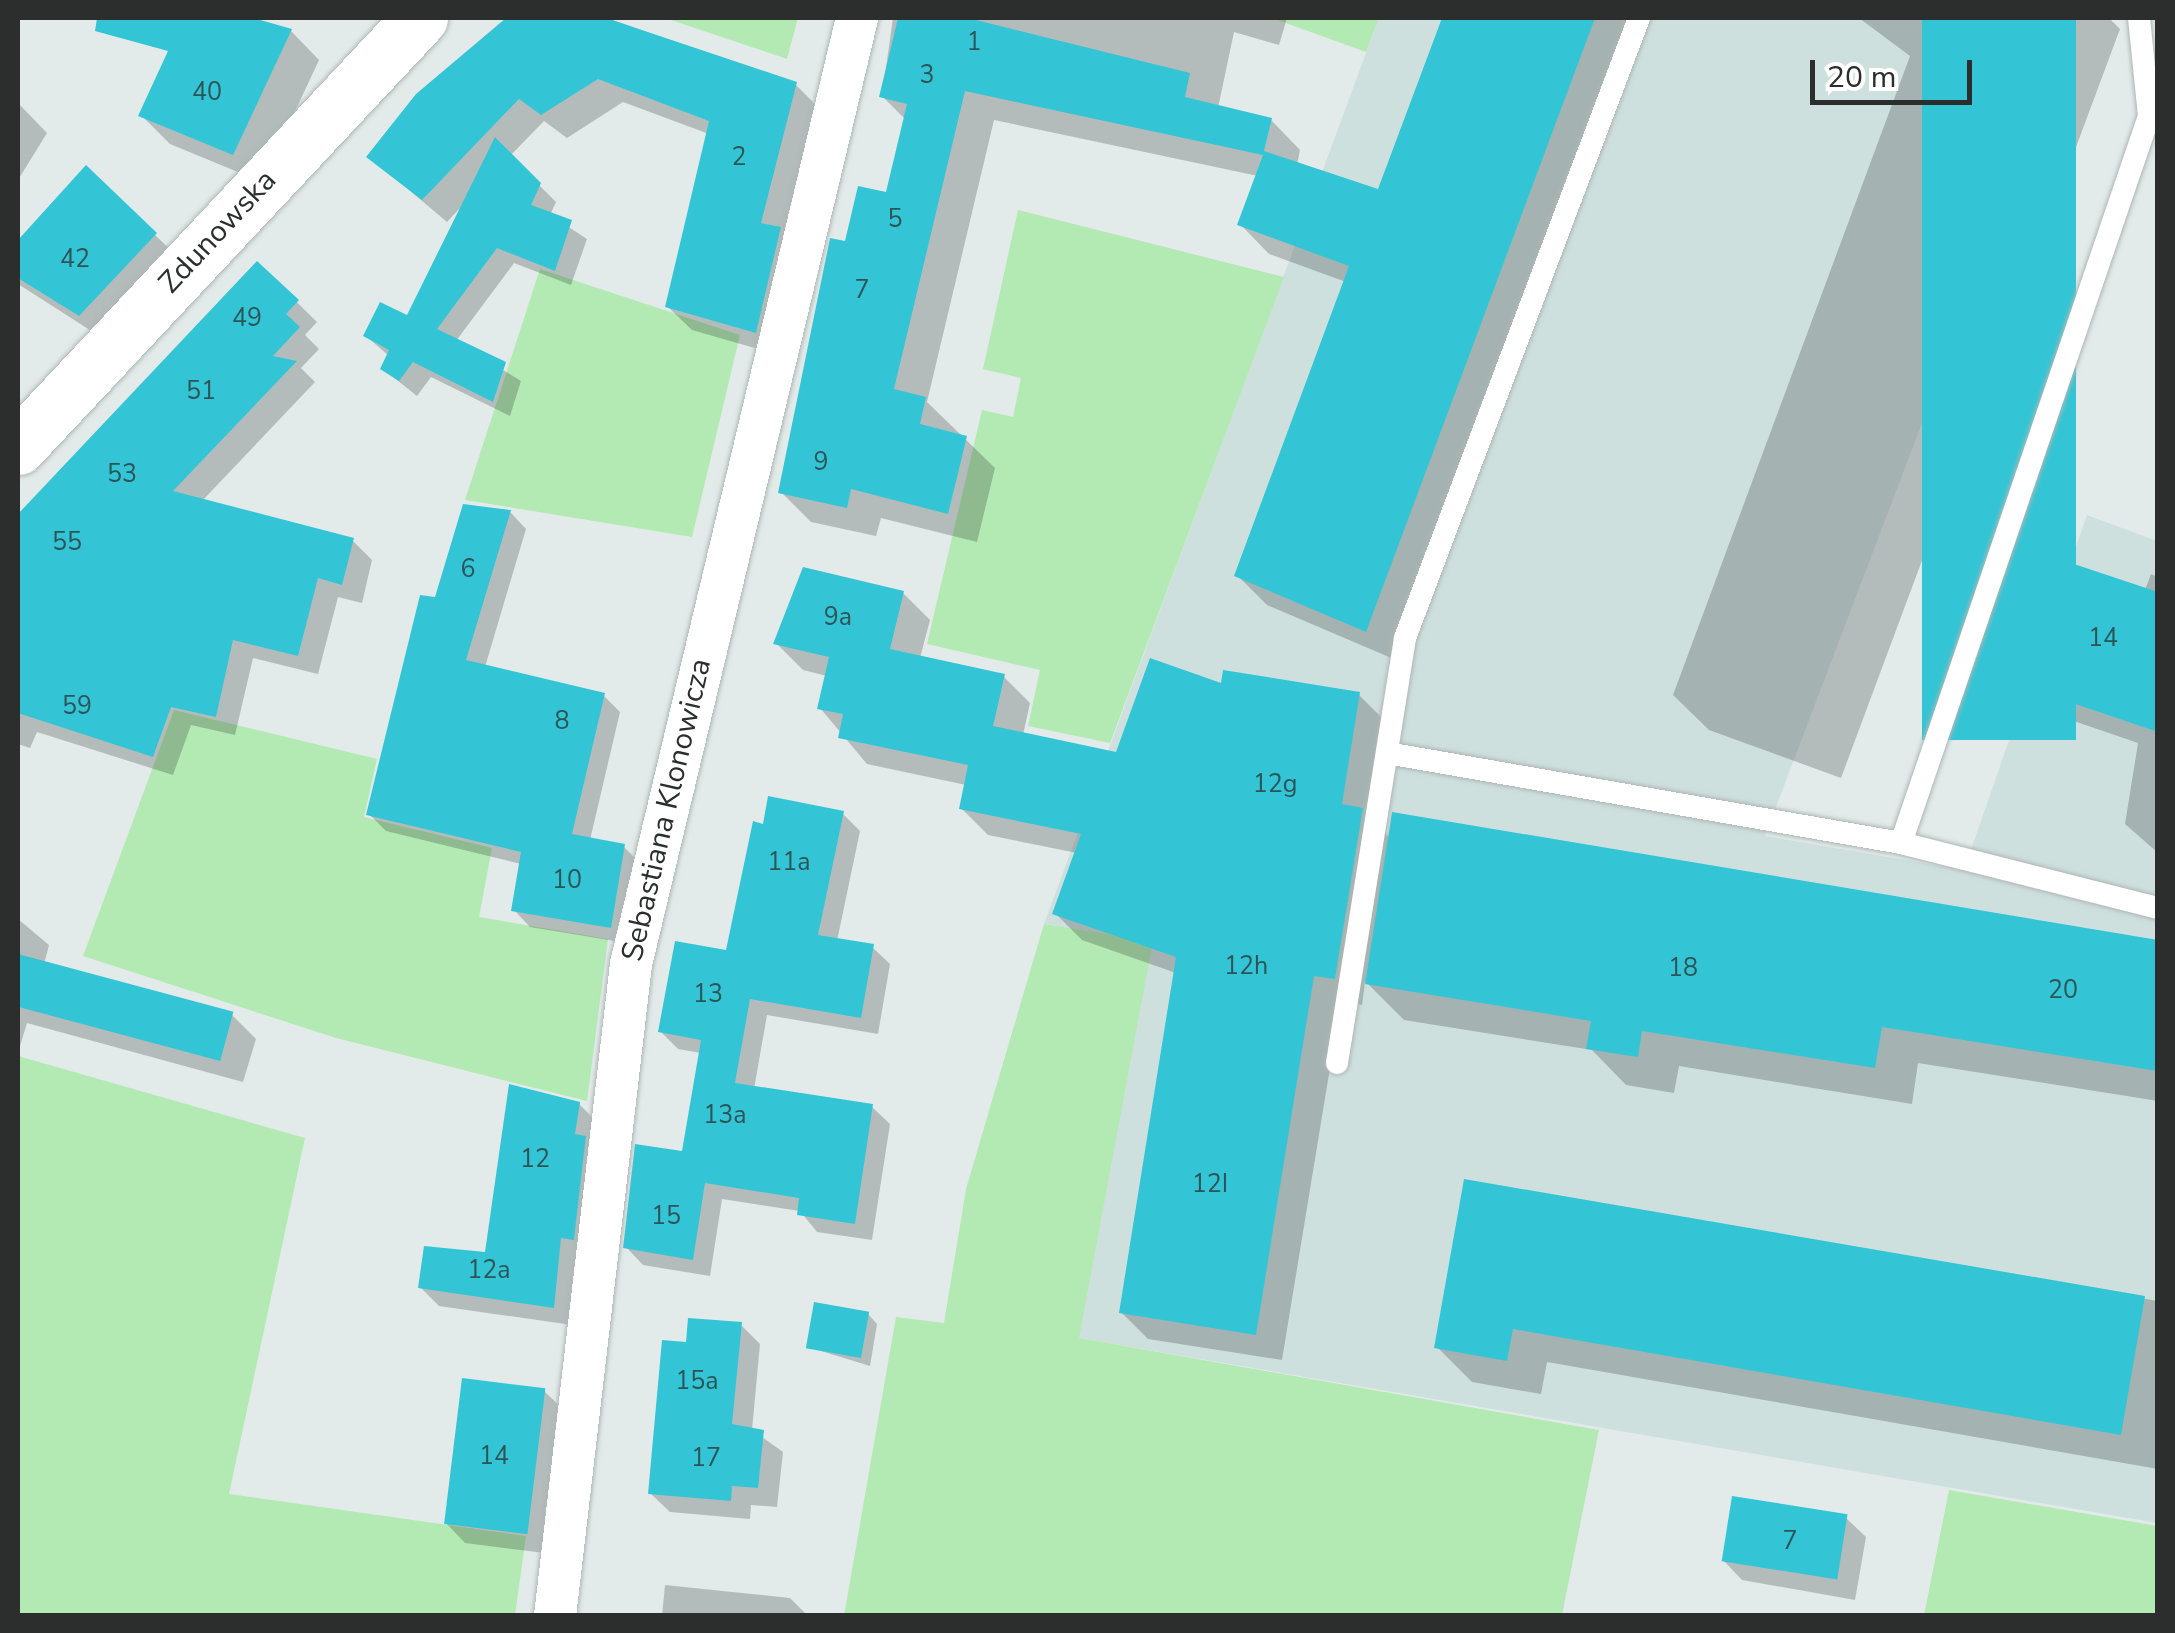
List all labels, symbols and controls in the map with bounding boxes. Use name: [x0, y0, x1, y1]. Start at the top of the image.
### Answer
house number: 1: [967, 27, 981, 57]
scale bar: [1815, 40, 1978, 102]
text: 20 m: [1827, 57, 1896, 98]
house number: 3: [920, 60, 934, 90]
house number: 40: [192, 77, 222, 107]
house number: 2: [732, 142, 746, 172]
street label: Zdunowska: [152, 163, 284, 301]
house number: 5: [888, 204, 902, 234]
house number: 42: [60, 244, 90, 274]
house number: 7: [855, 275, 869, 305]
house number: 49: [232, 303, 262, 333]
house number: 51: [186, 376, 216, 406]
house number: 9: [814, 447, 828, 477]
house number: 53: [107, 459, 137, 489]
house number: 55: [52, 527, 82, 557]
house number: 6: [461, 554, 475, 584]
house number: 9a: [824, 602, 852, 632]
house number: 14: [2088, 623, 2118, 653]
street label: Sebastiana Klonowicza: [615, 655, 719, 965]
house number: 59: [62, 691, 92, 721]
house number: 8: [555, 706, 569, 736]
house number: 12g: [1253, 769, 1297, 799]
house number: 11a: [767, 847, 811, 877]
house number: 10: [552, 865, 582, 895]
house number: 12h: [1224, 951, 1268, 981]
house number: 18: [1668, 953, 1698, 983]
house number: 20: [2048, 975, 2078, 1005]
house number: 13: [693, 979, 723, 1009]
house number: 13a: [703, 1100, 747, 1130]
house number: 12: [520, 1144, 550, 1174]
house number: 12I: [1192, 1169, 1228, 1199]
house number: 15: [651, 1201, 681, 1231]
house number: 12a: [467, 1255, 511, 1285]
house number: 15a: [675, 1366, 719, 1396]
house number: 14: [479, 1441, 509, 1471]
house number: 17: [691, 1443, 721, 1473]
house number: 7: [1783, 1526, 1797, 1556]

